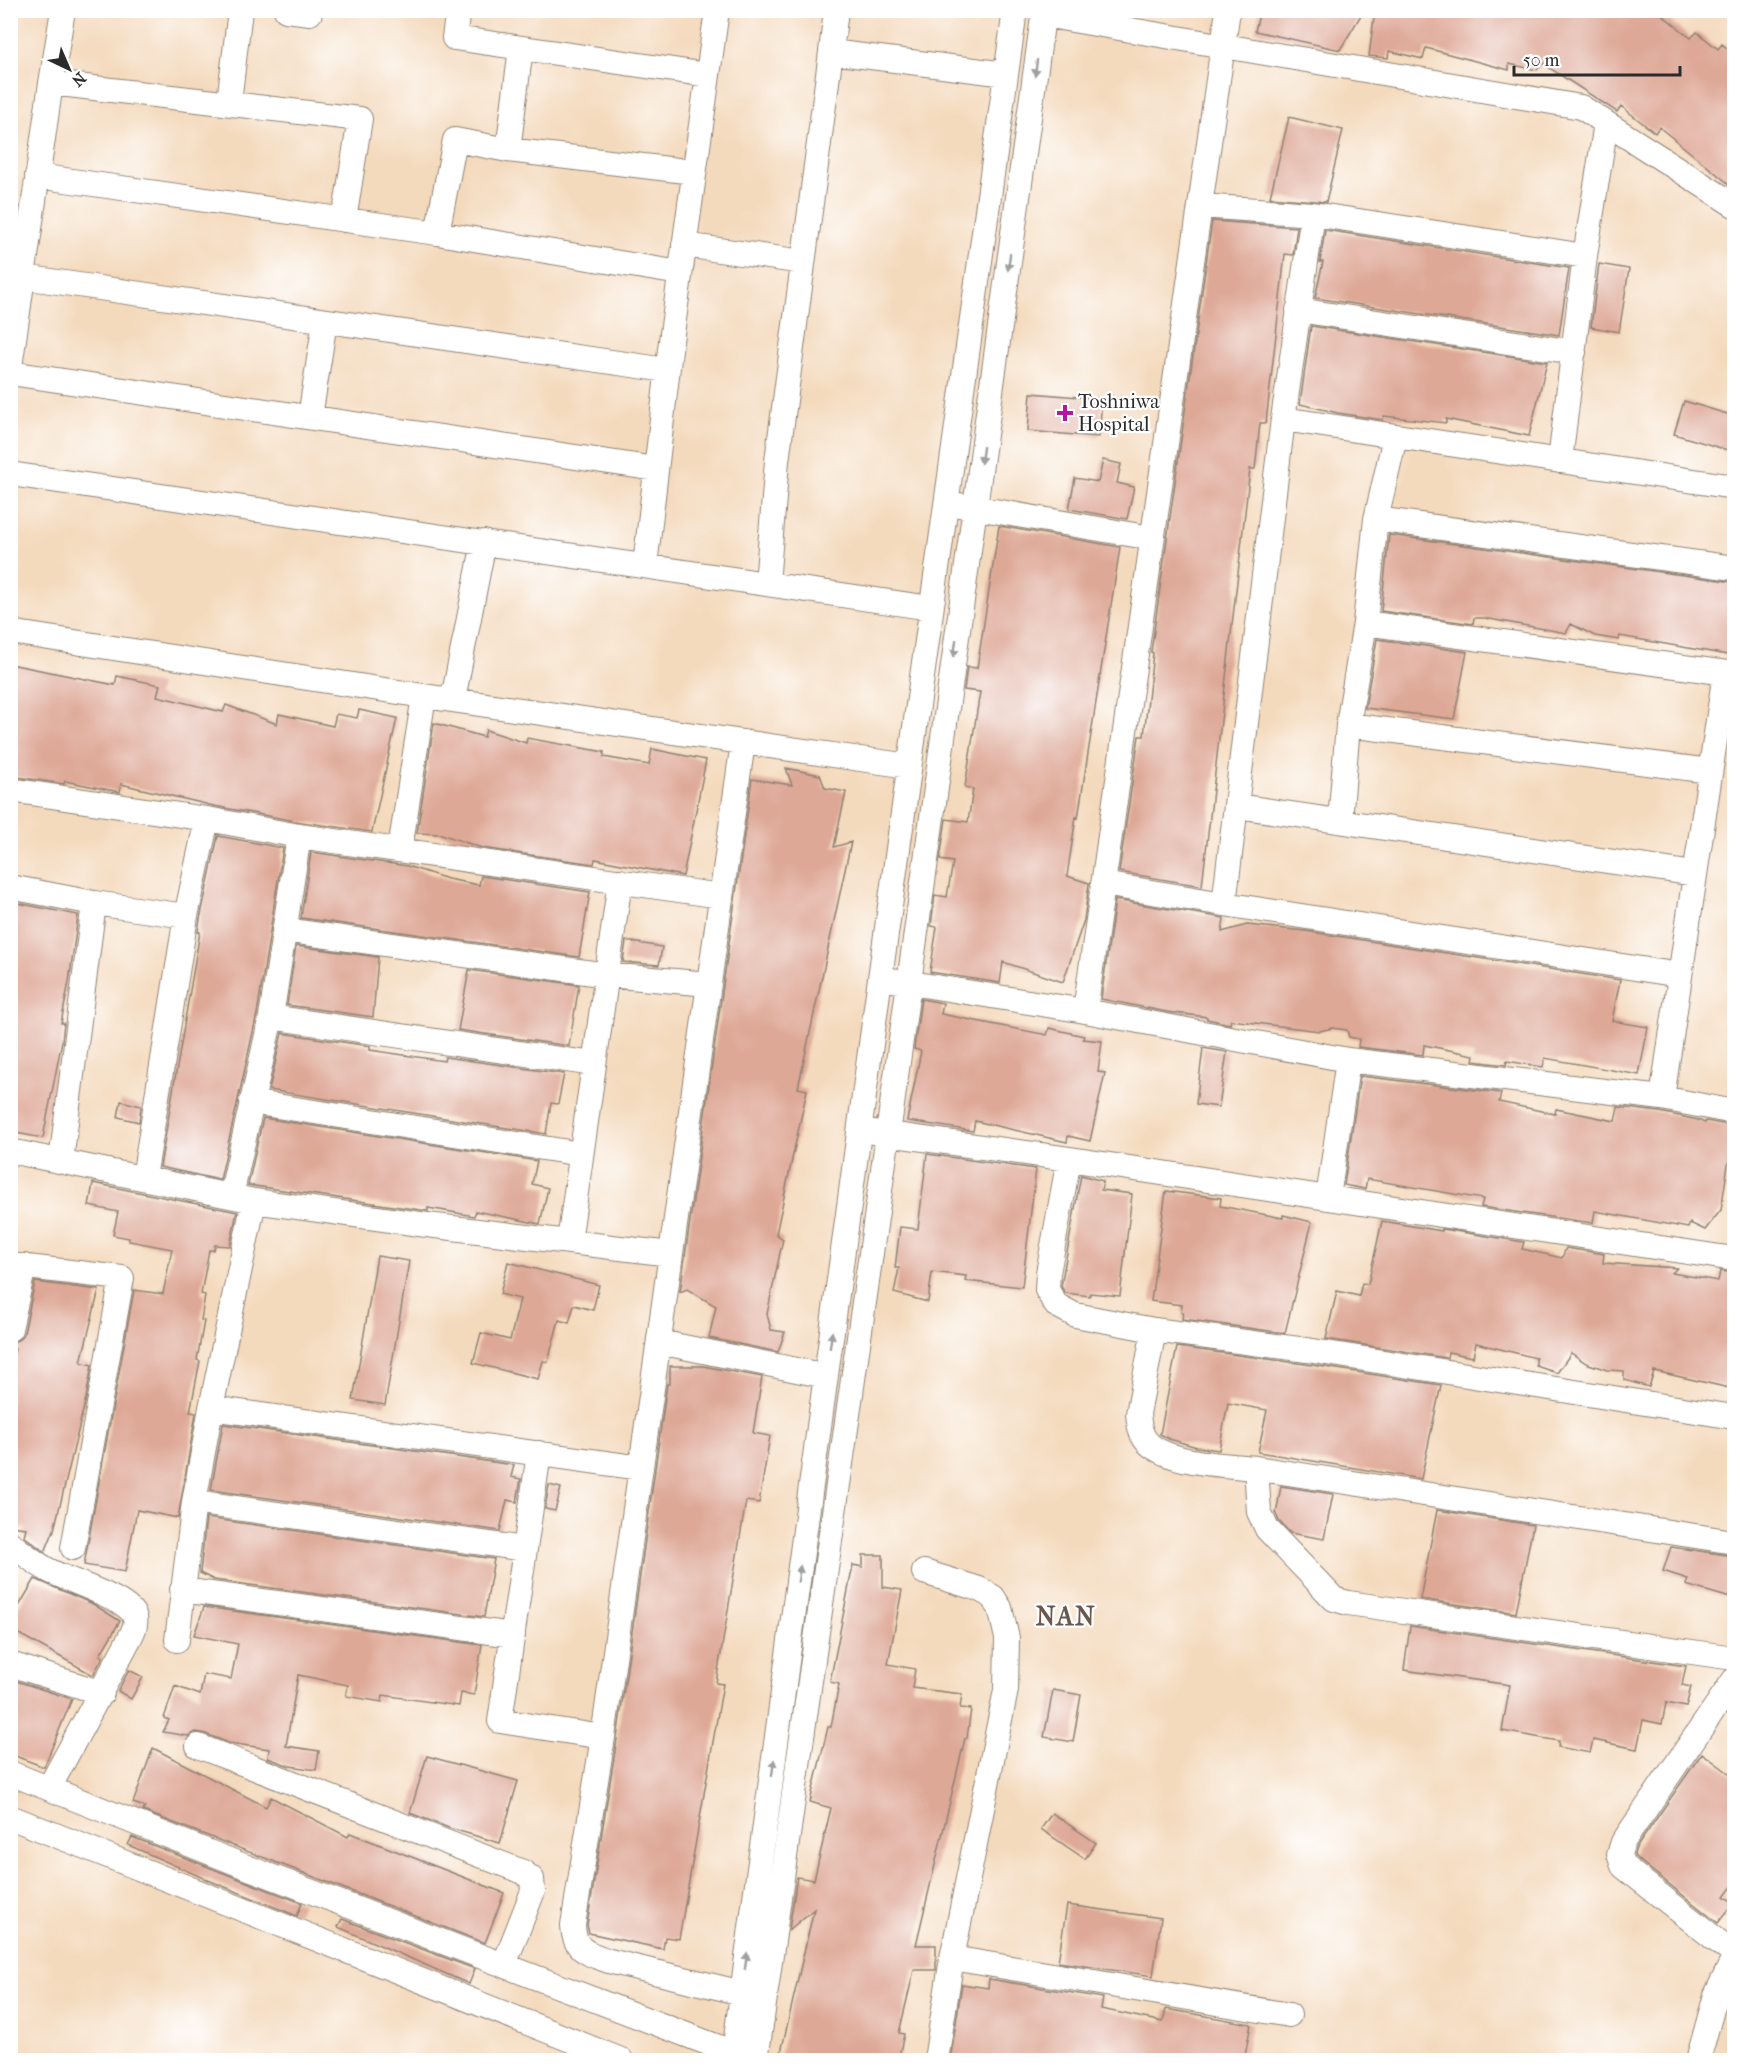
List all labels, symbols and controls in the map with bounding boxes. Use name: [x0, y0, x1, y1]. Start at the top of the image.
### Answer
north arrow: [39, 39, 99, 99]
scale bar: [1514, 39, 1680, 77]
text: 50 m: [1523, 50, 1560, 71]
one-way arrow: [1032, 59, 1041, 78]
text: N: [67, 68, 90, 91]
one-way arrow: [1005, 252, 1014, 271]
place label: Toshniwa Hospital: [1078, 390, 1160, 436]
marker: Toshniwa Hospital: [1056, 404, 1074, 422]
one-way arrow: [978, 445, 987, 464]
one-way arrow: [951, 638, 960, 657]
one-way arrow: [826, 1330, 836, 1349]
one-way arrow: [794, 1565, 804, 1584]
district label: NAN: [1036, 1601, 1096, 1632]
one-way arrow: [768, 1758, 777, 1777]
one-way arrow: [742, 1951, 751, 1970]

